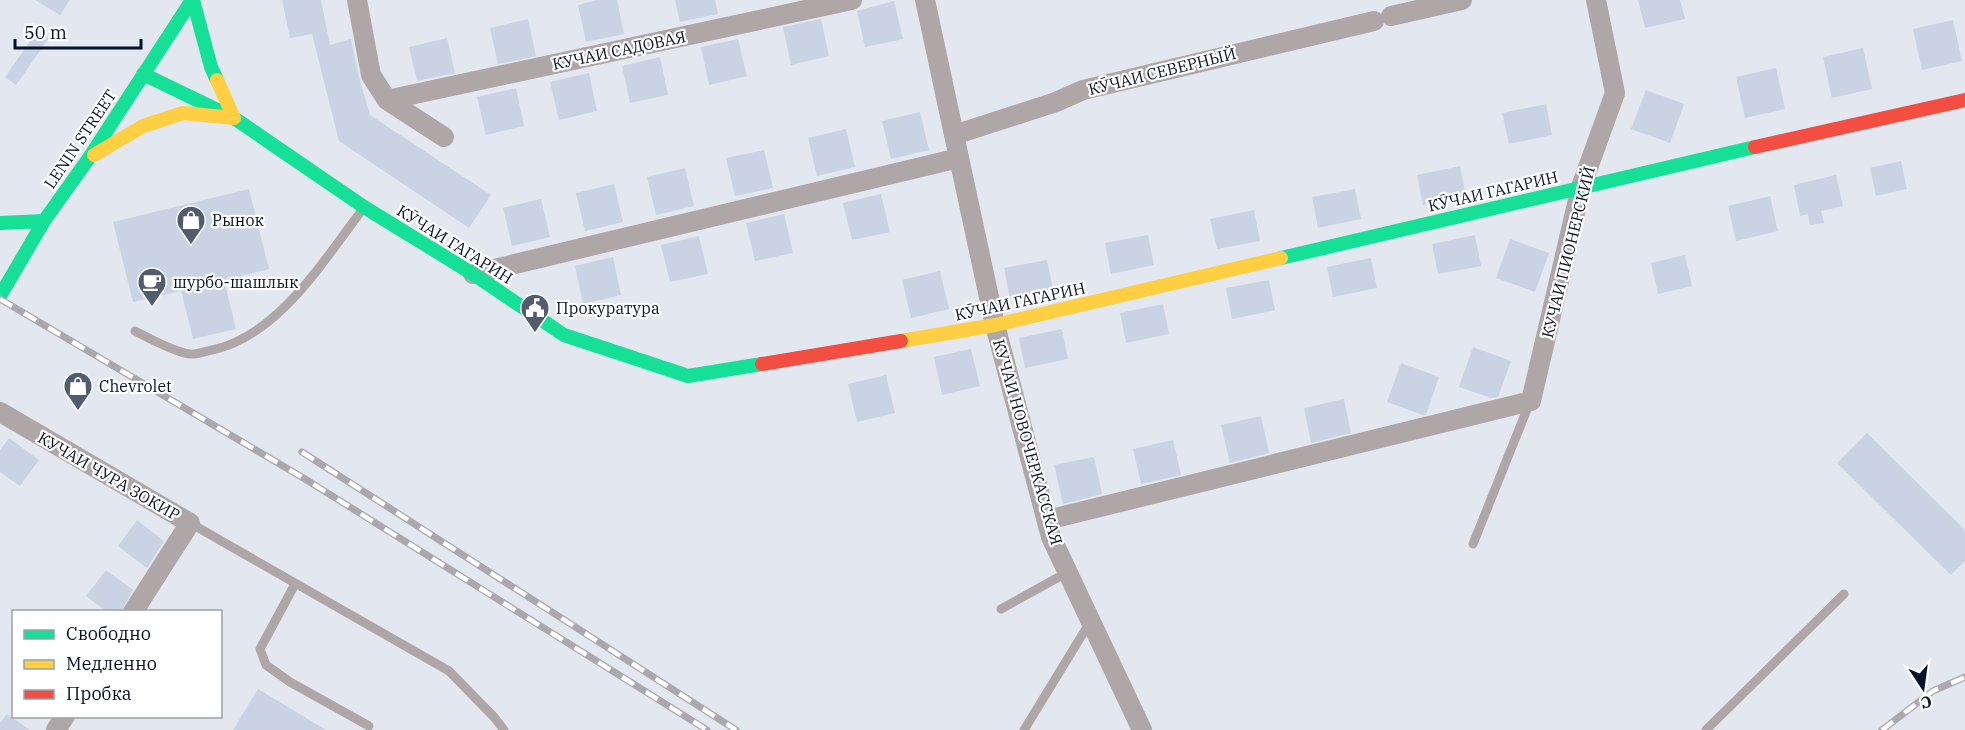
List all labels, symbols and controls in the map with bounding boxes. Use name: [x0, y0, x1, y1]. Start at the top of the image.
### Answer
scale bar: [15, 12, 141, 50]
text: 50 m: [24, 21, 67, 44]
street label: КУЧАИ САДОВАЯ: [550, 26, 688, 74]
street label: КӮЧАИ СЕВЕРНЫЙ: [1086, 43, 1238, 99]
street label: LENIN STREET: [39, 86, 121, 192]
street label: КУЧАИ ПИОНЕРСКИЙ: [1537, 164, 1599, 340]
street label: КӮЧАИ ГАГАРИН: [1426, 166, 1560, 216]
street label: КӮЧАИ ГАГАРИН: [393, 200, 517, 288]
shop icon: Рынок: [175, 204, 207, 246]
place label: Рынок: [212, 210, 264, 230]
cafe icon: шурбо-шашлык: [136, 266, 168, 308]
place label: шурбо-шашлык: [173, 272, 299, 292]
street label: КӮЧАИ ГАГАРИН: [953, 277, 1087, 325]
public building icon: Прокуратура: [519, 292, 551, 334]
place label: Прокуратура: [556, 298, 660, 318]
street label: КУЧАИ НОВОЧЕРКАССКАЯ: [989, 337, 1067, 547]
shop icon: Chevrolet: [62, 370, 94, 412]
place label: Chevrolet: [99, 376, 172, 396]
street label: КУЧАИ ЧУРА ЗОКИР: [34, 427, 184, 525]
legend: [12, 610, 222, 718]
text: Свободно: [66, 622, 151, 645]
text: Медленно: [66, 652, 157, 675]
north arrow: [1893, 658, 1953, 718]
text: Пробка: [66, 682, 132, 705]
text: С: [1919, 692, 1934, 714]

